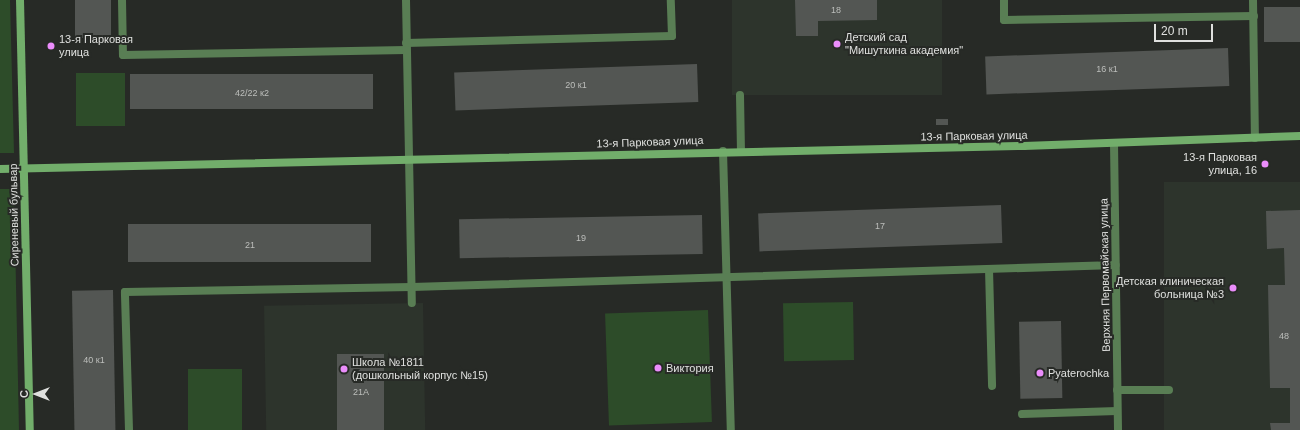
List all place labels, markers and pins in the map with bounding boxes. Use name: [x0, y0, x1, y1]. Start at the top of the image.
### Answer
place label: Детский сад "Мишуткина академия": [845, 31, 963, 57]
place label: 13-я Парковая улица: [59, 33, 133, 59]
marker: Детский сад "Мишуткина академия": [832, 39, 842, 49]
marker: 13-я Парковая улица: [46, 41, 56, 51]
place label: 13-я Парковая улица, 16: [1183, 151, 1257, 177]
marker: 13-я Парковая улица, 16: [1260, 159, 1270, 169]
place label: Детская клиническая больница №3: [1116, 275, 1224, 301]
marker: Детская клиническая больница №3: [1227, 282, 1239, 294]
place label: Школа №1811 (дошкольный корпус №15): [352, 356, 488, 382]
place label: Виктория: [666, 361, 714, 375]
marker: Виктория: [653, 363, 663, 373]
marker: Школа №1811 (дошкольный корпус №15): [339, 364, 349, 374]
place label: Pyaterochka: [1048, 366, 1109, 380]
marker: Pyaterochka: [1035, 368, 1045, 378]

